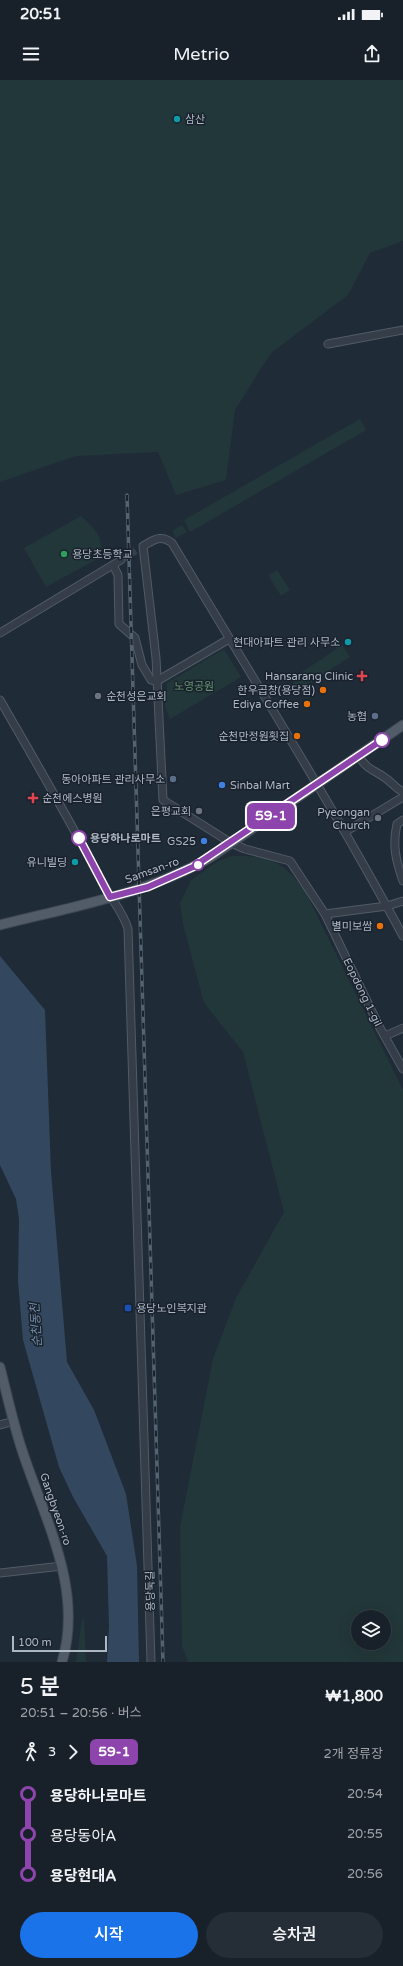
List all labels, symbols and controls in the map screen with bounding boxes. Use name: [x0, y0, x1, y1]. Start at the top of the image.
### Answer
text: 20:51: [20, 5, 62, 23]
icon: menu: [20, 43, 42, 65]
text: Metrio: [173, 43, 230, 65]
icon: share: [361, 43, 383, 65]
place label: 삼산: [185, 113, 205, 126]
marker: 삼산: [172, 114, 182, 124]
place label: 용당초등학교: [72, 548, 133, 561]
marker: 용당초등학교: [59, 549, 69, 559]
place label: 현대아파트 관리 사무소: [233, 636, 340, 649]
marker: 현대아파트 관리 사무소: [343, 637, 353, 647]
place label: Hansarang Clinic: [265, 670, 353, 683]
marker: Hansarang Clinic: [356, 670, 368, 682]
park label: 노영공원: [174, 680, 214, 693]
place label: 한우곱창(용당점): [237, 684, 315, 697]
marker: 한우곱창(용당점): [318, 685, 328, 695]
place label: 순천성은교회: [106, 690, 167, 703]
marker: 순천성은교회: [93, 691, 103, 701]
place label: Ediya Coffee: [233, 698, 299, 711]
marker: Ediya Coffee: [302, 699, 312, 709]
place label: 농협: [347, 710, 367, 723]
marker: 농협: [370, 711, 380, 721]
place label: 순천만정원횟집: [218, 730, 289, 743]
marker: 순천만정원횟집: [292, 731, 302, 741]
unlabelled marker: [374, 732, 390, 748]
place label: 동아아파트 관리사무소: [61, 773, 165, 786]
marker: 동아아파트 관리사무소: [168, 774, 178, 784]
place label: Sinbal Mart: [230, 779, 290, 792]
marker: Sinbal Mart: [217, 780, 227, 790]
marker: 순천에스병원: [27, 792, 39, 804]
place label: 순천에스병원: [42, 792, 103, 805]
line badge: 59-1: [243, 803, 299, 829]
place label: 은평교회: [151, 805, 191, 818]
marker: 은평교회: [194, 806, 204, 816]
place label: Pyeongan Church: [317, 806, 370, 832]
text: 59-1: [255, 807, 287, 824]
marker: Pyeongan Church: [373, 813, 383, 823]
marker: 용당하나로마트: [71, 830, 87, 846]
place label: 용당하나로마트: [90, 832, 161, 845]
place label: GS25: [167, 835, 196, 848]
marker: GS25: [199, 836, 209, 846]
street label: Samsan-ro: [123, 855, 181, 886]
place label: 유니빌딩: [27, 856, 67, 869]
marker: 유니빌딩: [70, 857, 80, 867]
unlabelled marker: [192, 859, 204, 871]
place label: 별미보쌈: [332, 920, 372, 933]
marker: 별미보쌈: [375, 921, 385, 931]
street label: Eopdong 1-gil: [340, 956, 385, 1029]
water label: 순천동천: [27, 1301, 45, 1348]
place label: 용당노인복지관: [136, 1302, 207, 1315]
marker: 용당노인복지관: [123, 1303, 133, 1313]
street label: Gangbyeon-ro: [37, 1471, 74, 1547]
street label: 용당둑길: [144, 1571, 157, 1611]
map controls: [351, 1610, 391, 1650]
button: layers: [351, 1610, 391, 1650]
scale bar: [12, 1634, 107, 1653]
text: 100 m: [18, 1636, 52, 1649]
text: 5 분: [20, 1674, 60, 1700]
text: ₩1,800: [325, 1687, 383, 1705]
text: 20:51 – 20:56 · 버스: [20, 1705, 142, 1721]
icon: walk: [20, 1741, 42, 1763]
icon: forward: [62, 1741, 84, 1763]
text: 59-1: [98, 1743, 130, 1760]
text: 3: [48, 1744, 56, 1760]
text: 2개 정류장: [324, 1746, 383, 1762]
text: 20:54: [347, 1786, 383, 1802]
text: 용당하나로마트: [50, 1787, 147, 1805]
text: 20:55: [347, 1826, 383, 1842]
text: 용당동아A: [50, 1827, 116, 1845]
text: 20:56: [347, 1866, 383, 1882]
text: 용당현대A: [50, 1867, 116, 1885]
button: 시작: [20, 1912, 198, 1958]
button: 승차권: [206, 1912, 383, 1958]

